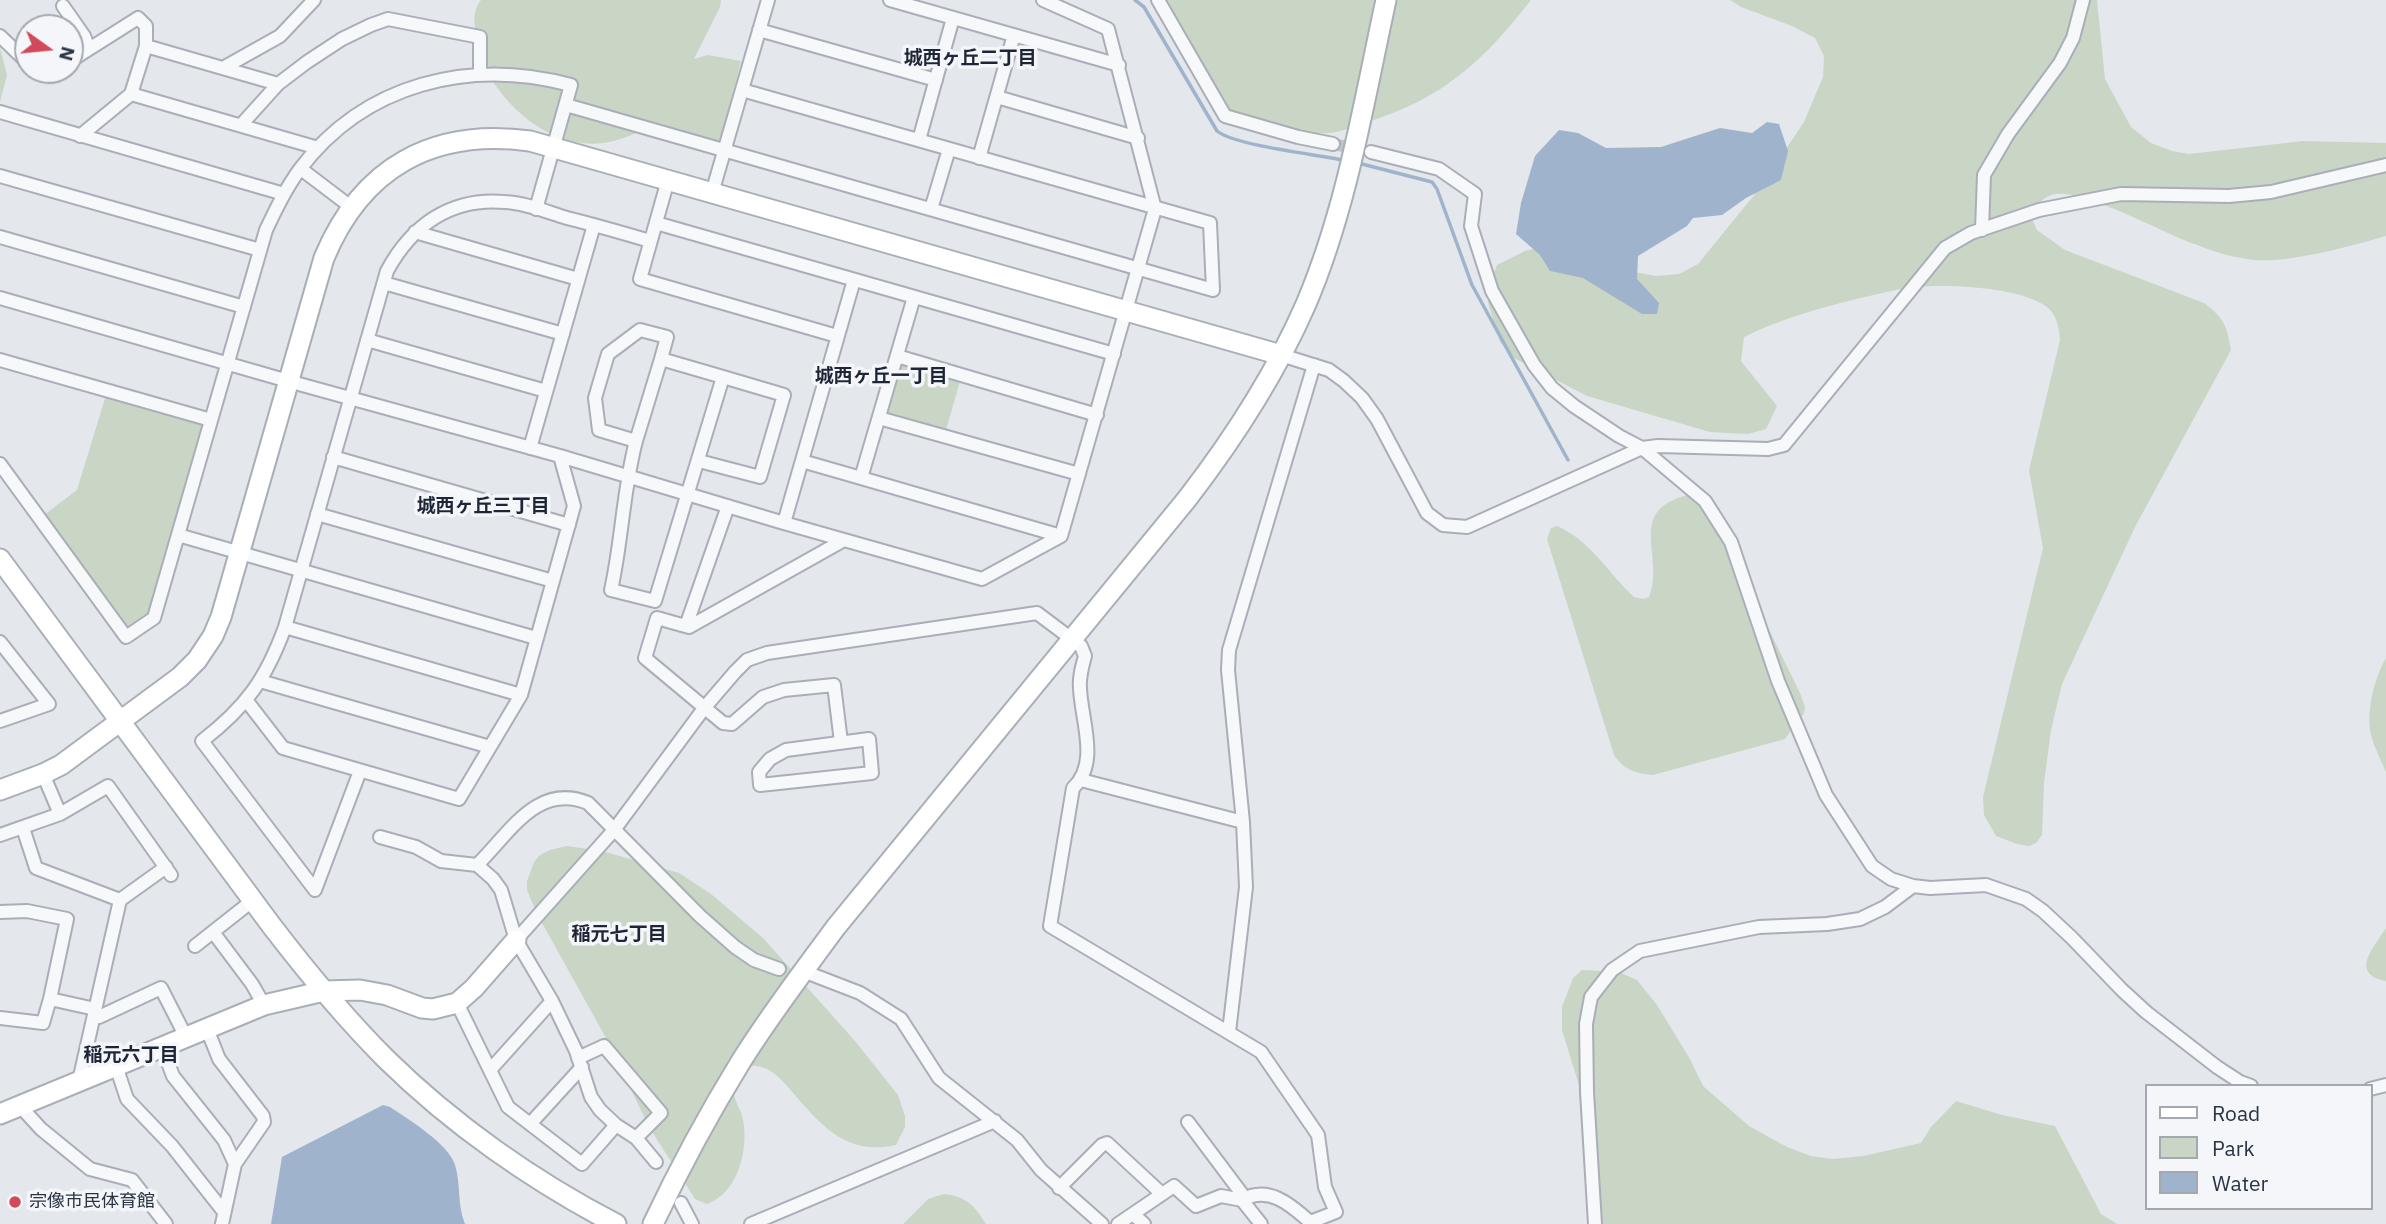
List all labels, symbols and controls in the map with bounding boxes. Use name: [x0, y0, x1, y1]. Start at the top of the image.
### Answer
north arrow: [14, 14, 84, 84]
text: N: [54, 44, 81, 64]
district label: 城西ヶ丘二丁目: [904, 48, 1036, 70]
district label: 城西ヶ丘一丁目: [815, 366, 947, 388]
district label: 城西ヶ丘三丁目: [417, 496, 549, 518]
district label: 稲元七丁目: [572, 924, 666, 946]
district label: 稲元六丁目: [84, 1045, 178, 1067]
legend: [2144, 1084, 2372, 1210]
text: Road: [2212, 1099, 2260, 1127]
text: Park: [2212, 1134, 2255, 1162]
text: Water: [2212, 1169, 2268, 1197]
place label: 宗像市民体育館: [29, 1191, 155, 1213]
marker: 宗像市民体育館: [7, 1194, 23, 1210]

